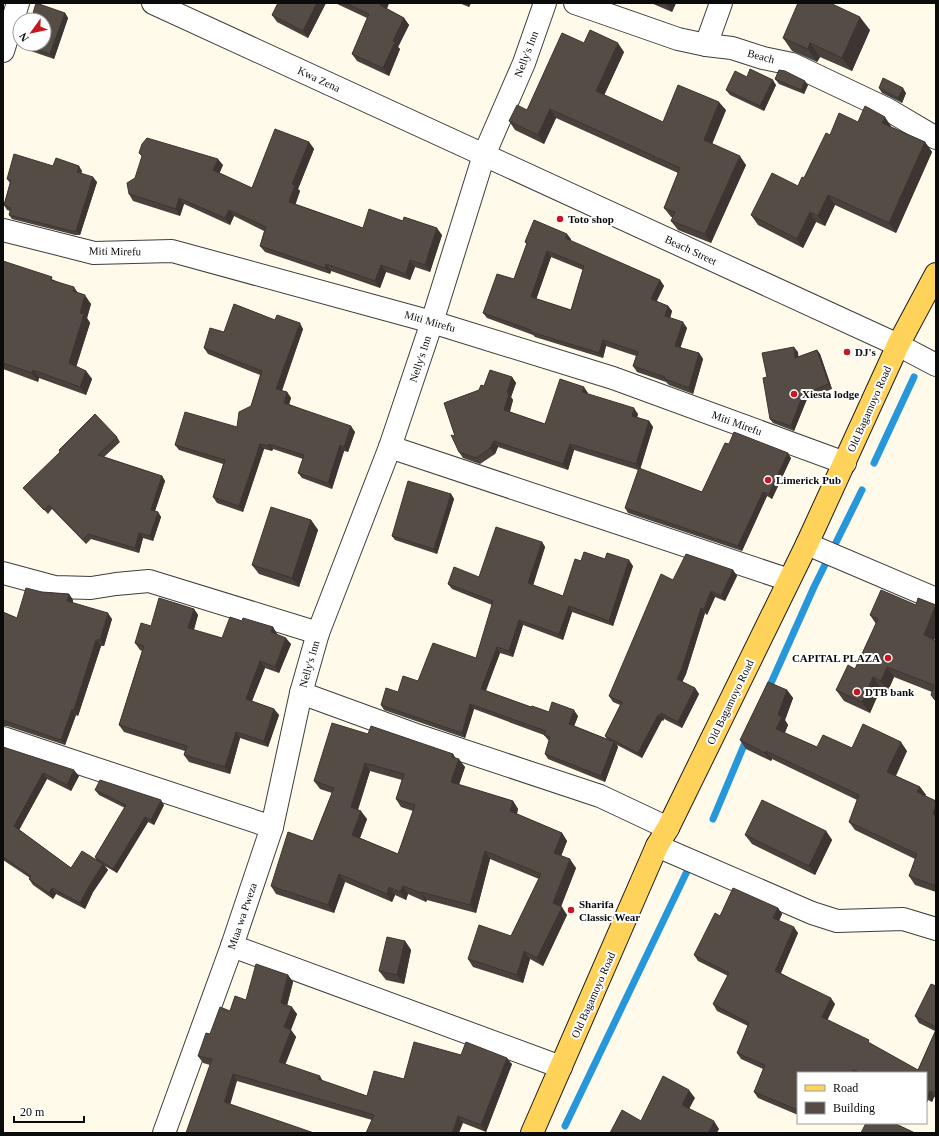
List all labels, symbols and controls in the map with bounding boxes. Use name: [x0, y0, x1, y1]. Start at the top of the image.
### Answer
north arrow: [12, 12, 52, 52]
street label: Nelly's Inn: [512, 29, 540, 79]
text: N: [16, 31, 31, 44]
street label: Beach: [746, 47, 776, 65]
street label: Kwa Zena: [296, 64, 342, 94]
place label: Toto shop: [568, 213, 614, 225]
marker: Toto shop: [555, 214, 565, 224]
street label: Beach Street: [663, 233, 719, 267]
street label: Miti Mirefu: [89, 245, 142, 257]
street label: Miti Mirefu: [403, 308, 457, 334]
street label: Nelly's Inn: [407, 334, 433, 384]
place label: DJ's: [855, 346, 877, 358]
marker: DJ's: [842, 347, 852, 357]
street label: Old Bagamoyo Road: [845, 364, 894, 454]
place label: Xiesta lodge: [802, 388, 859, 400]
marker: Xiesta lodge: [789, 389, 799, 399]
street label: Miti Mirefu: [710, 408, 764, 438]
place label: Limerick Pub: [776, 474, 841, 486]
marker: Limerick Pub: [763, 475, 773, 485]
street label: Nelly's Inn: [297, 639, 322, 689]
place label: CAPITAL PLAZA: [792, 652, 880, 664]
marker: CAPITAL PLAZA: [883, 653, 893, 663]
street label: Old Bagamoyo Road: [704, 657, 756, 746]
place label: DTB bank: [865, 686, 915, 698]
marker: DTB bank: [852, 687, 862, 697]
street label: Mtaa wa Pweza: [225, 881, 259, 951]
place label: Sharifa Classic Wear: [579, 898, 640, 923]
marker: Sharifa Classic Wear: [566, 905, 576, 915]
street label: Old Bagamoyo Road: [569, 950, 618, 1040]
legend: [797, 1072, 927, 1124]
text: Road: [833, 1081, 858, 1095]
scale bar: [14, 1098, 84, 1124]
text: Building: [833, 1101, 875, 1115]
text: 20 m: [20, 1105, 45, 1119]

